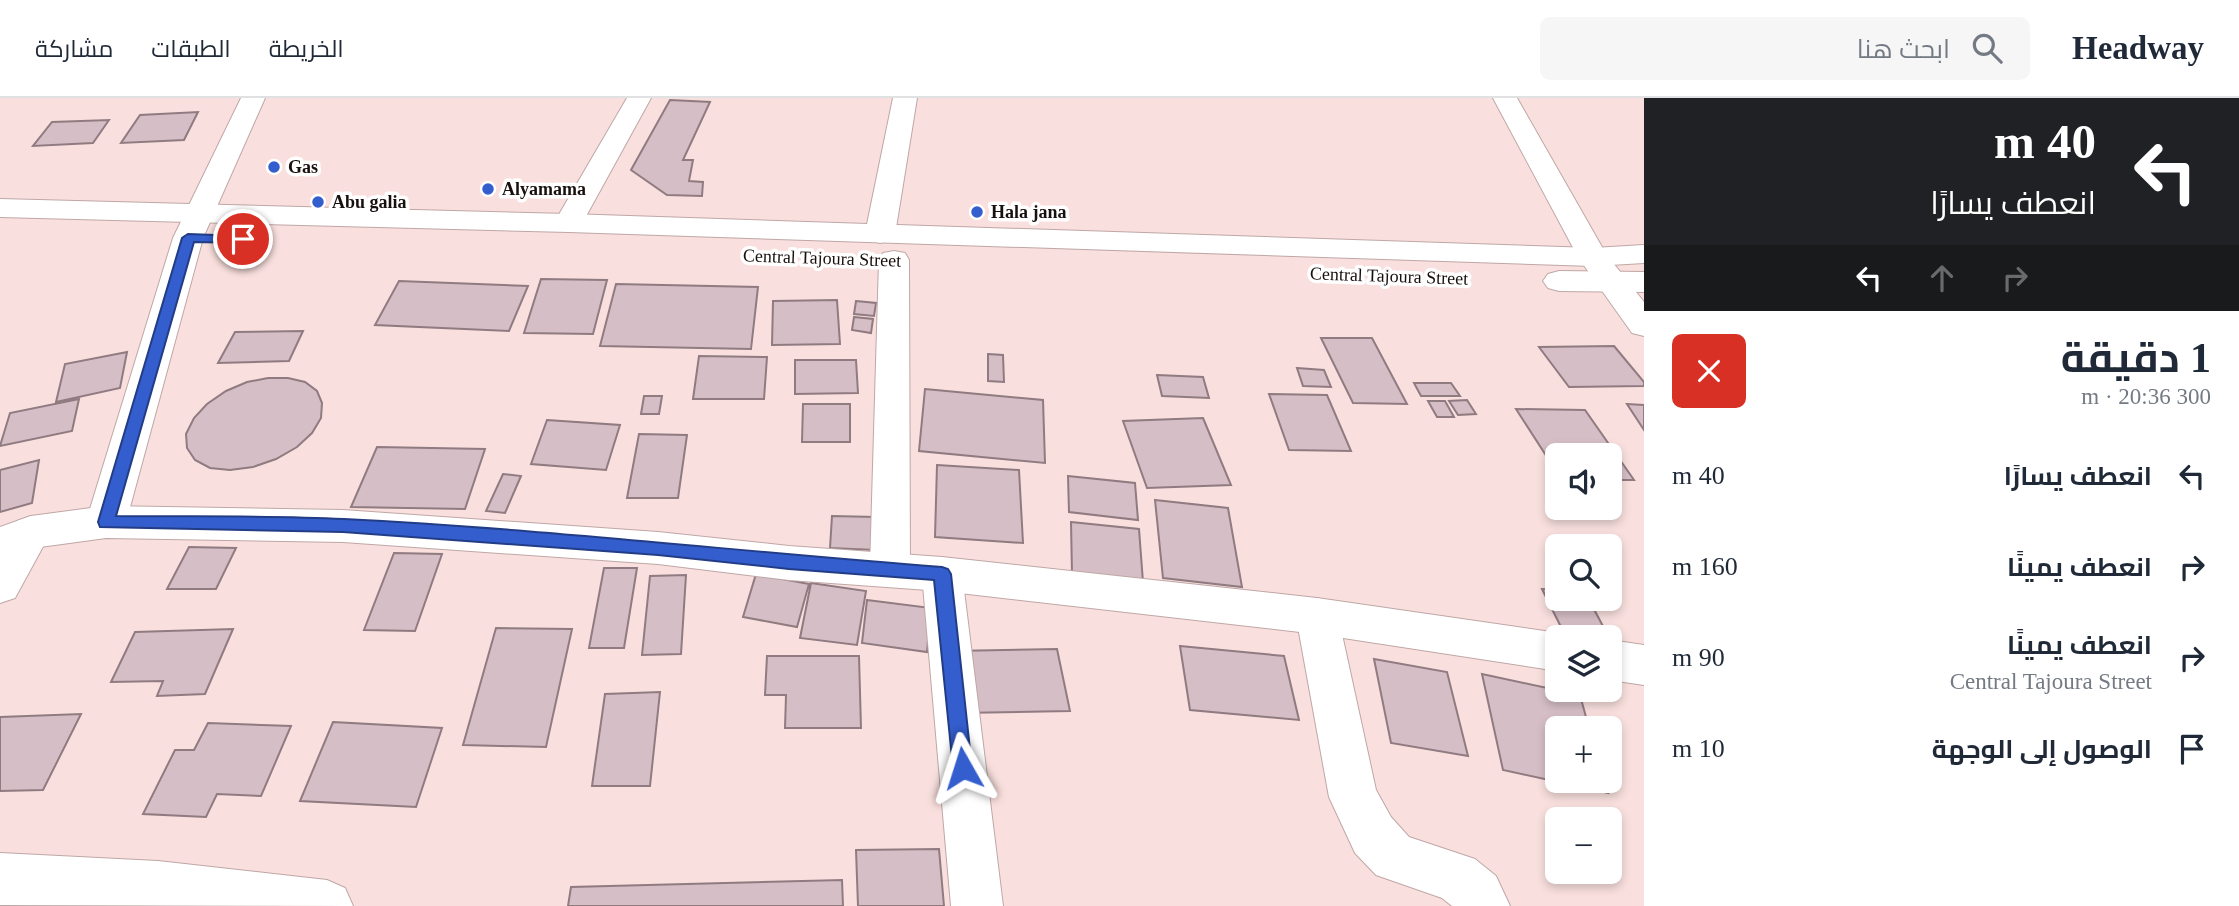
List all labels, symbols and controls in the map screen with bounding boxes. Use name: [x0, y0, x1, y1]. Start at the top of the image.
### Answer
search box: [1540, 17, 2030, 80]
icon: search: [1968, 29, 2006, 67]
text: Headway: [2072, 30, 2204, 66]
text: ابحث هنا: [1857, 35, 1950, 64]
text: مشاركة: [35, 36, 113, 62]
text: الطبقات: [151, 36, 231, 62]
text: الخريطة: [269, 36, 344, 62]
text: 40 m: [1994, 114, 2096, 169]
icon: left: [2120, 126, 2211, 217]
place label: Gas: [288, 157, 318, 177]
marker: Gas: [266, 159, 282, 175]
place label: Alyamama: [502, 179, 586, 199]
marker: Alyamama: [480, 181, 496, 197]
text: انعطف يسارًا: [1930, 185, 2096, 221]
place label: Abu galia: [332, 192, 407, 212]
marker: Abu galia: [310, 194, 326, 210]
place label: Hala jana: [991, 202, 1067, 222]
marker: Hala jana: [969, 204, 985, 220]
pin: [213, 209, 273, 269]
icon: arrive: [224, 220, 262, 258]
street label: Central Tajoura Street: [743, 245, 901, 271]
icon: left: [1850, 259, 1888, 297]
icon: ahead: [1923, 259, 1961, 297]
icon: right: [1996, 259, 2034, 297]
street label: Central Tajoura Street: [1310, 263, 1468, 289]
button: close: [1672, 334, 1746, 408]
text: 1 دقيقة: [2061, 335, 2211, 381]
text: 300 m · 20:36: [2081, 384, 2211, 409]
map controls: [1545, 443, 1622, 884]
button: sound: [1545, 443, 1622, 520]
icon: left: [2173, 457, 2211, 495]
text: 40 m: [1672, 461, 1725, 490]
text: انعطف يسارًا: [2004, 462, 2152, 491]
button: search: [1545, 534, 1622, 611]
icon: right: [2173, 548, 2211, 586]
text: 160 m: [1672, 552, 1738, 581]
text: انعطف يمينًا: [2007, 553, 2152, 582]
button: layers: [1545, 625, 1622, 702]
text: انعطف يمينًا: [2007, 631, 2152, 660]
icon: right: [2173, 639, 2211, 677]
text: 90 m: [1672, 643, 1725, 672]
text: Central Tajoura Street: [1950, 669, 2152, 694]
button: +: [1545, 716, 1622, 793]
icon: arrive: [2173, 730, 2211, 768]
position arrow: [926, 731, 1000, 805]
text: 10 m: [1672, 734, 1725, 763]
text: الوصول إلى الوجهة: [1932, 735, 2152, 764]
button: −: [1545, 807, 1622, 884]

